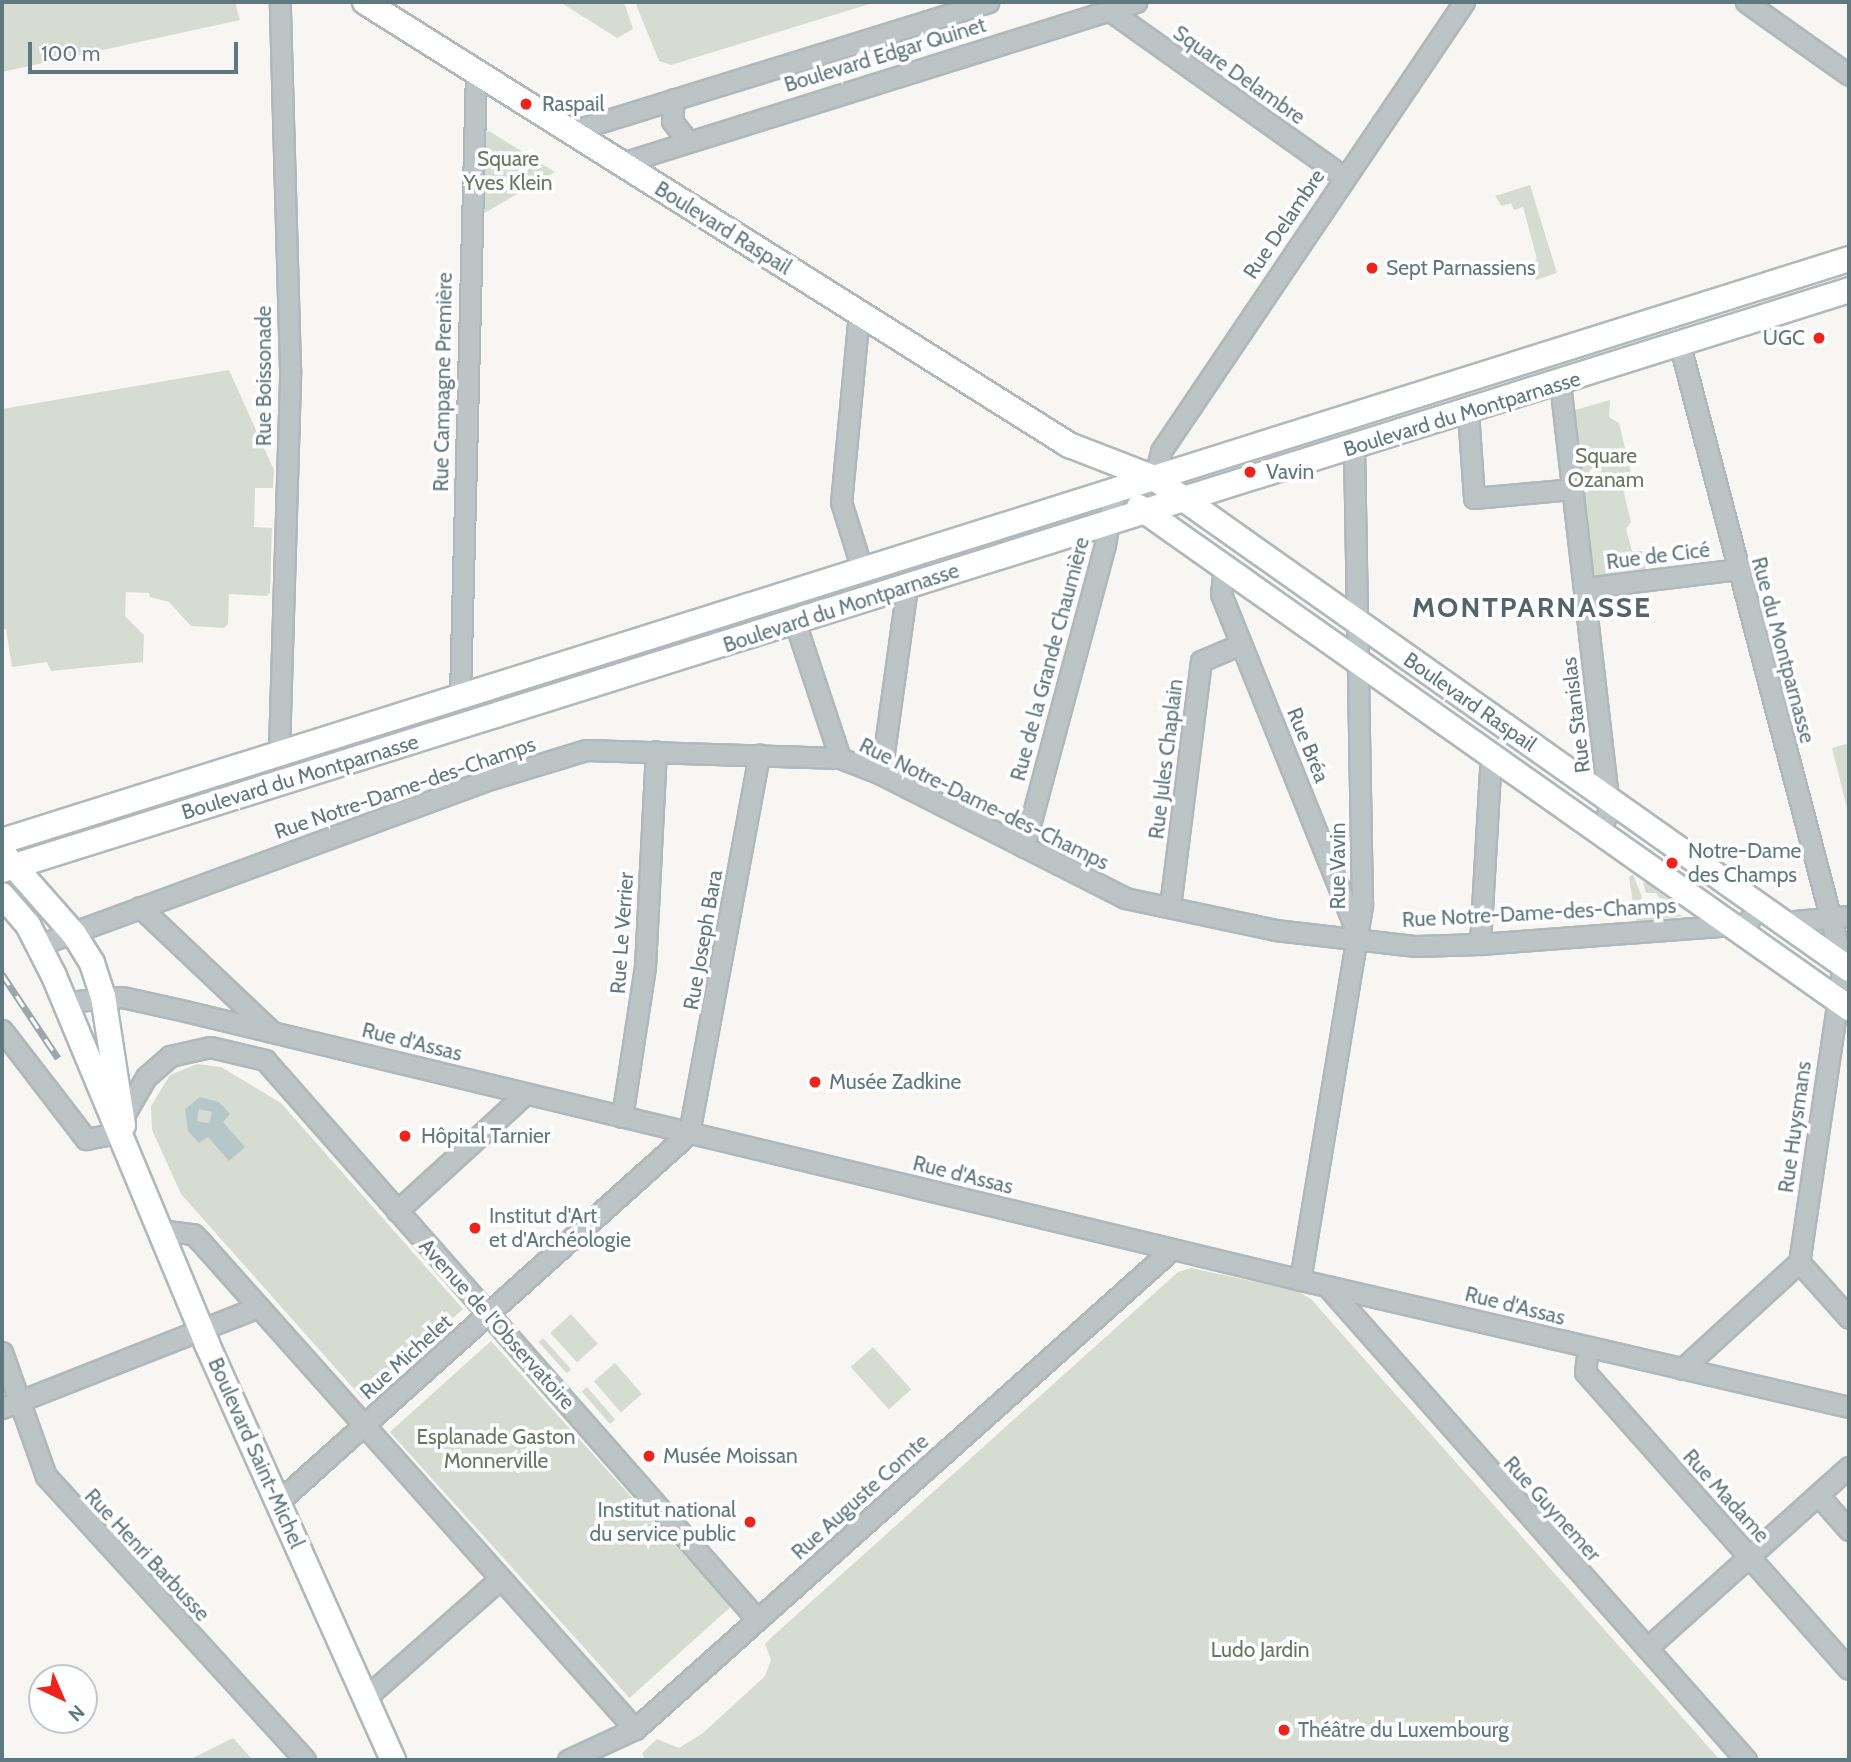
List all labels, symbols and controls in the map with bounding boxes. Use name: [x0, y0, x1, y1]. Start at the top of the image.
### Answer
street label: Boulevard Edgar Quinet: [781, 12, 989, 98]
street label: Square Delambre: [1168, 20, 1310, 130]
scale bar: [32, 28, 242, 72]
text: 100 m: [41, 41, 100, 66]
place label: Raspail: [542, 91, 605, 117]
marker: Raspail: [516, 94, 536, 114]
park label: Square Yves Klein: [463, 146, 553, 196]
street label: Rue Delambre: [1238, 164, 1330, 284]
street label: Boulevard Raspail: [650, 176, 796, 280]
place label: Sept Parnassiens: [1386, 255, 1536, 281]
marker: Sept Parnassiens: [1364, 260, 1380, 276]
street label: Rue Campagne Première: [428, 272, 458, 492]
street label: Rue Boissonade: [251, 306, 277, 446]
place label: UGC: [1763, 325, 1805, 351]
marker: UGC: [1811, 330, 1827, 346]
street label: Boulevard du Montparnasse: [1341, 366, 1583, 462]
park label: Square Ozanam: [1568, 443, 1644, 493]
place label: Vavin: [1266, 459, 1314, 485]
marker: Vavin: [1240, 462, 1260, 482]
street label: Rue de la Grande Chaumière: [1005, 534, 1095, 784]
street label: Rue de Cicé: [1605, 537, 1711, 575]
street label: Rue du Montparnasse: [1746, 554, 1820, 746]
street label: Boulevard du Montparnasse: [720, 558, 962, 658]
district label: MONTPARNASSE: [1413, 590, 1651, 624]
street label: Boulevard Raspail: [1399, 647, 1541, 757]
street label: Rue Stanislas: [1556, 656, 1596, 774]
street label: Rue Jules Chaplain: [1144, 677, 1188, 841]
street label: Rue Bréa: [1282, 704, 1334, 786]
street label: Boulevard du Montparnasse: [179, 729, 421, 825]
street label: Rue Notre-Dame-des-Champs: [271, 731, 539, 845]
street label: Rue Notre-Dame-des-Champs: [855, 733, 1113, 875]
street label: Rue Vavin: [1325, 822, 1351, 910]
place label: Notre-Dame des Champs: [1688, 838, 1801, 888]
marker: Notre-Dame des Champs: [1662, 853, 1682, 873]
street label: Rue Joseph Bara: [678, 868, 728, 1012]
street label: Rue Le Verrier: [605, 871, 639, 995]
street label: Rue Notre-Dame-des-Champs: [1401, 893, 1677, 933]
street label: Rue d'Assas: [359, 1017, 465, 1067]
street label: Rue Huysmans: [1773, 1060, 1817, 1194]
place label: Musée Zadkine: [829, 1069, 961, 1095]
marker: Musée Zadkine: [807, 1074, 823, 1090]
place label: Hôpital Tarnier: [421, 1123, 550, 1149]
marker: Hôpital Tarnier: [395, 1126, 415, 1146]
street label: Rue d'Assas: [910, 1150, 1016, 1200]
place label: Institut d'Art et d'Archéologie: [489, 1203, 631, 1253]
marker: Institut d'Art et d'Archéologie: [467, 1220, 483, 1236]
street label: Avenue de l'Observatoire: [414, 1234, 580, 1414]
street label: Rue d'Assas: [1462, 1281, 1568, 1331]
street label: Rue Michelet: [355, 1309, 457, 1405]
street label: Boulevard Saint-Michel: [203, 1354, 309, 1552]
park label: Esplanade Gaston Monnerville: [416, 1424, 576, 1474]
street label: Rue Auguste Comte: [786, 1429, 934, 1565]
place label: Musée Moissan: [663, 1443, 798, 1469]
street label: Rue Madame: [1678, 1444, 1774, 1548]
marker: Musée Moissan: [641, 1448, 657, 1464]
street label: Rue Guynemer: [1498, 1451, 1606, 1567]
street label: Rue Henri Barbusse: [79, 1484, 215, 1626]
place label: Institut national du service public: [590, 1497, 736, 1547]
marker: Institut national du service public: [742, 1514, 758, 1530]
park label: Ludo Jardin: [1211, 1637, 1309, 1663]
north arrow: [28, 1664, 98, 1734]
text: N: [64, 1700, 89, 1726]
place label: Théâtre du Luxembourg: [1298, 1717, 1509, 1743]
marker: Théâtre du Luxembourg: [1276, 1722, 1292, 1738]

